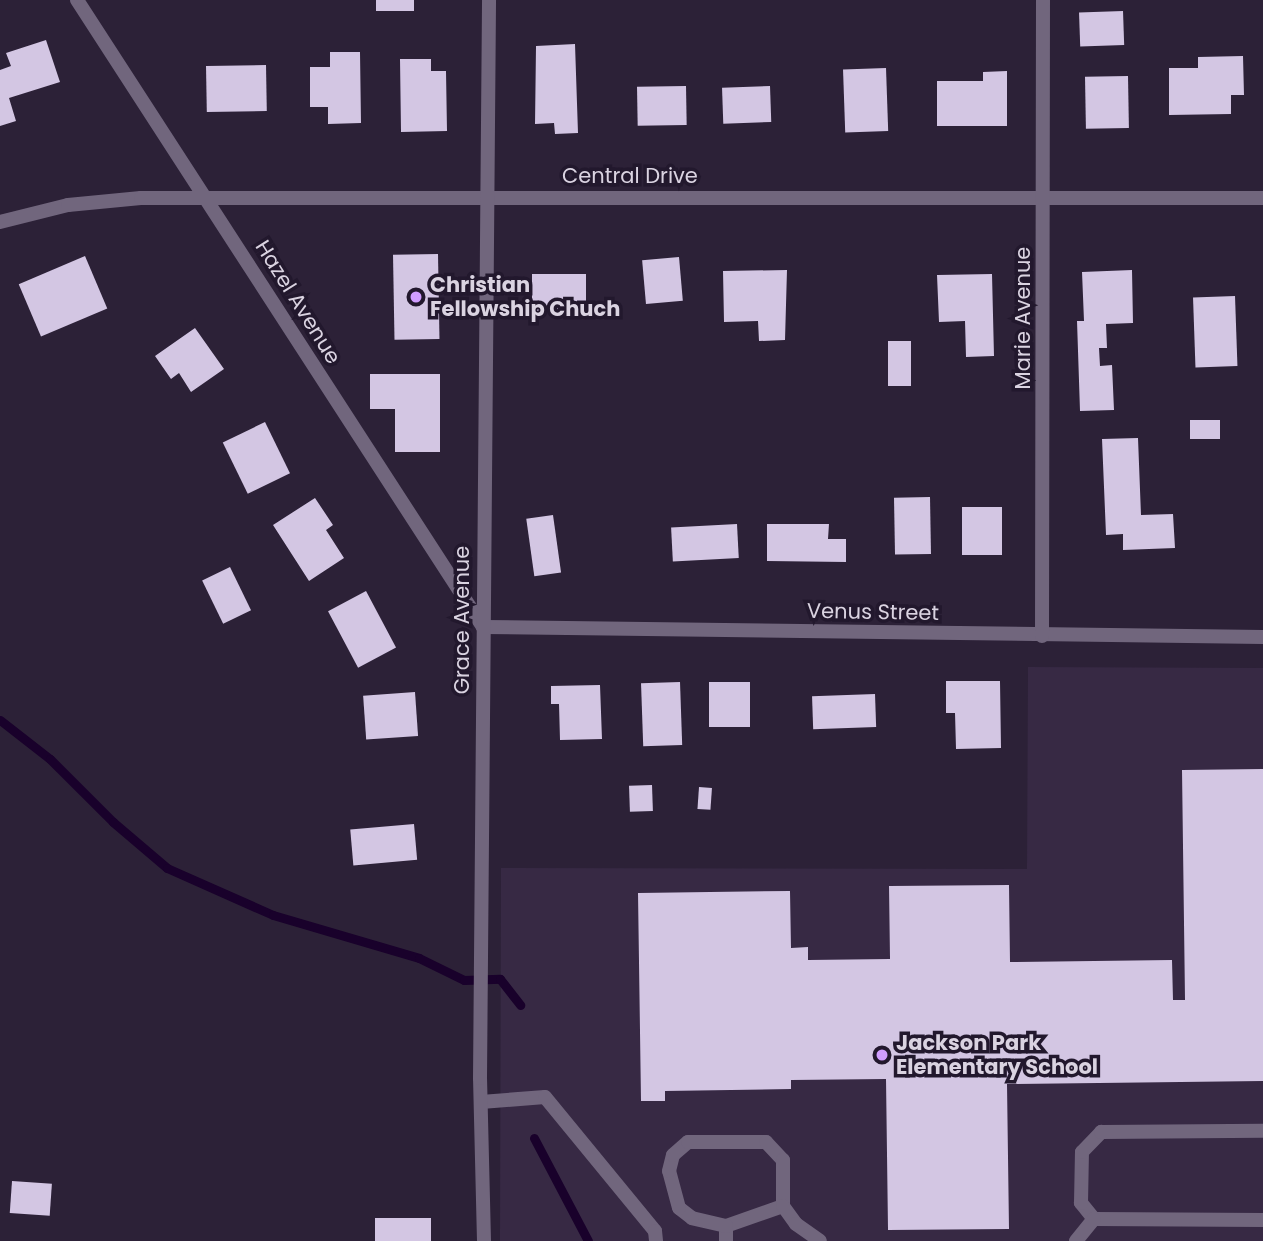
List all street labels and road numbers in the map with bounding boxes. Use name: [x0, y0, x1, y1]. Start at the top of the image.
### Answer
street label: Central Drive: [562, 163, 698, 189]
street label: Hazel Avenue: [250, 236, 346, 368]
street label: Marie Avenue: [1010, 247, 1036, 389]
street label: Grace Avenue: [449, 546, 475, 694]
street label: Venus Street: [807, 598, 939, 626]

